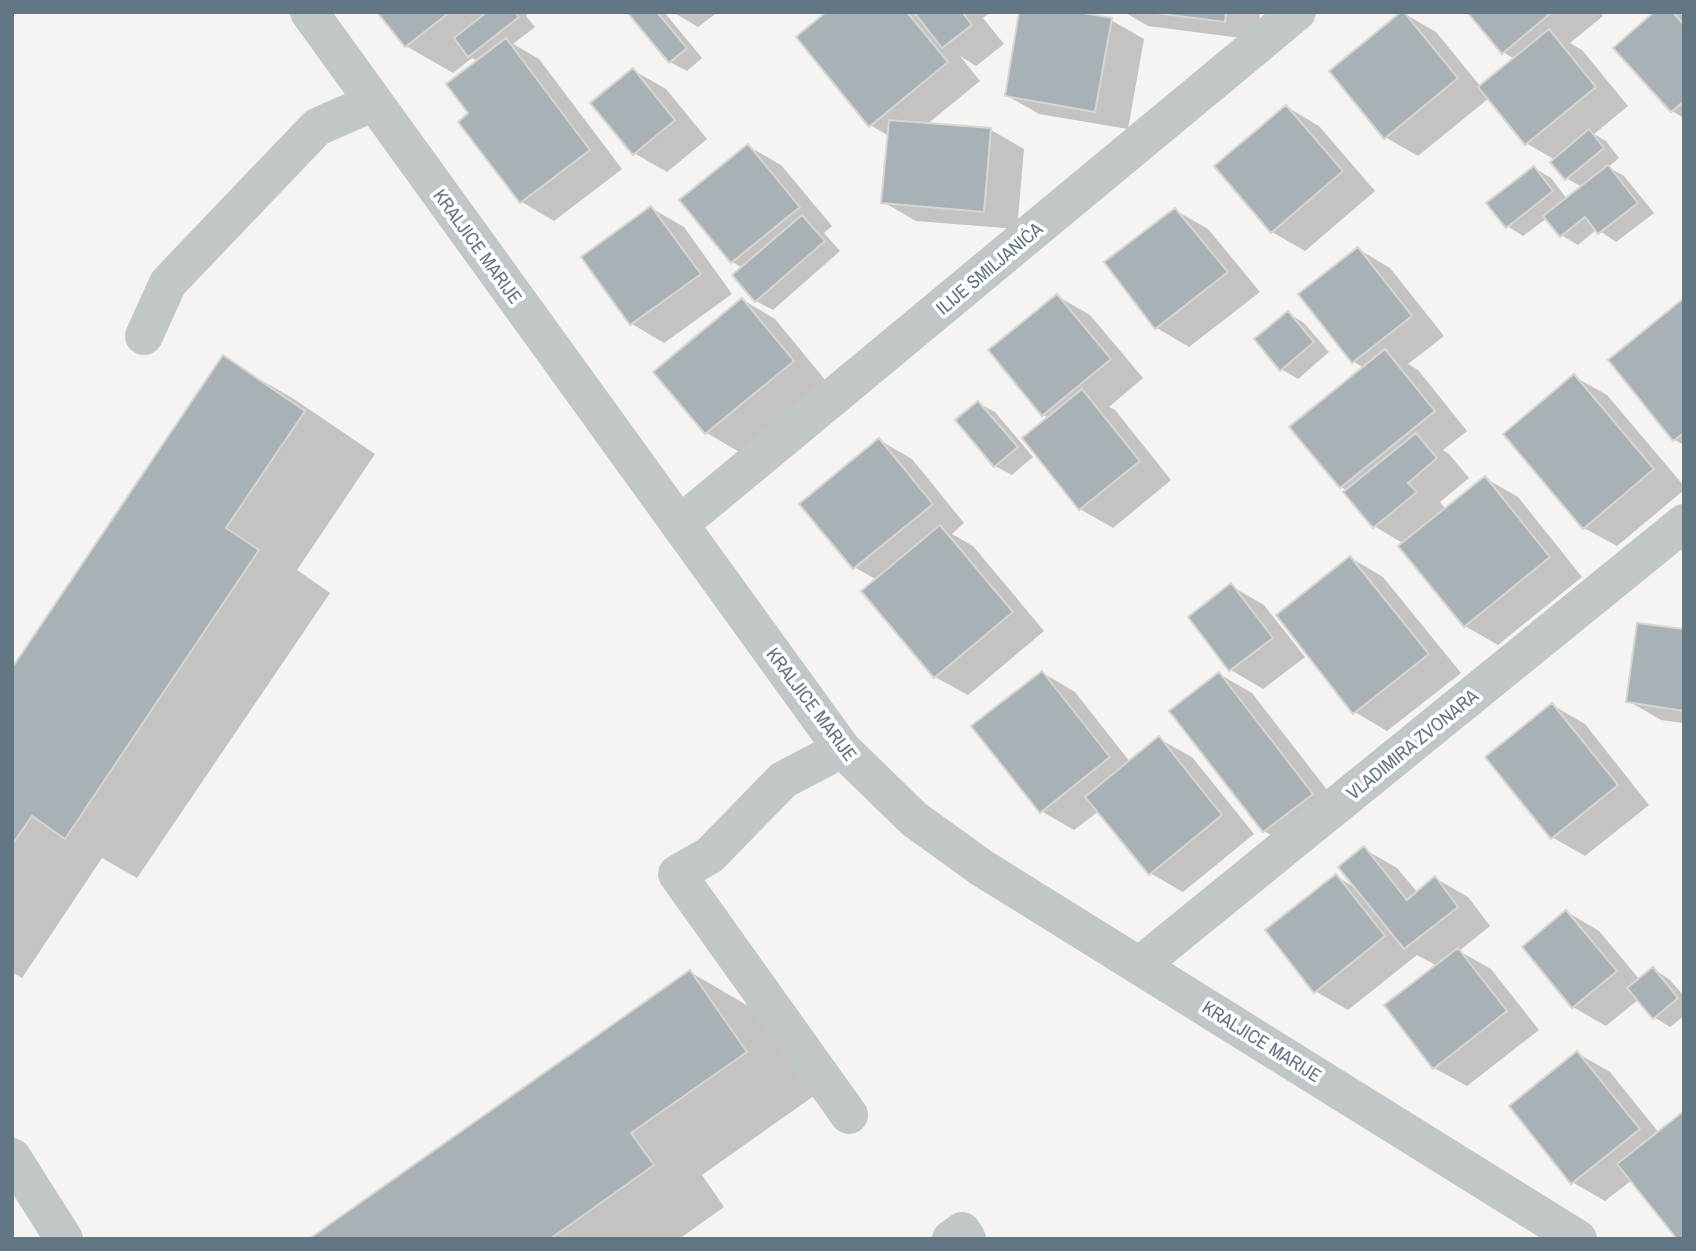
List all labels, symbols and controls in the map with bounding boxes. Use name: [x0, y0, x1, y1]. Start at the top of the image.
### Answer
street label: KRALJICE MARIJE: [428, 183, 528, 309]
street label: ILIJE SMILJANIĆA: [930, 215, 1048, 320]
street label: KRALJICE MARIJE: [761, 642, 863, 766]
street label: VLADIMIRA ZVONARA: [1341, 682, 1484, 805]
street label: KRALJICE MARIJE: [1197, 994, 1327, 1088]

